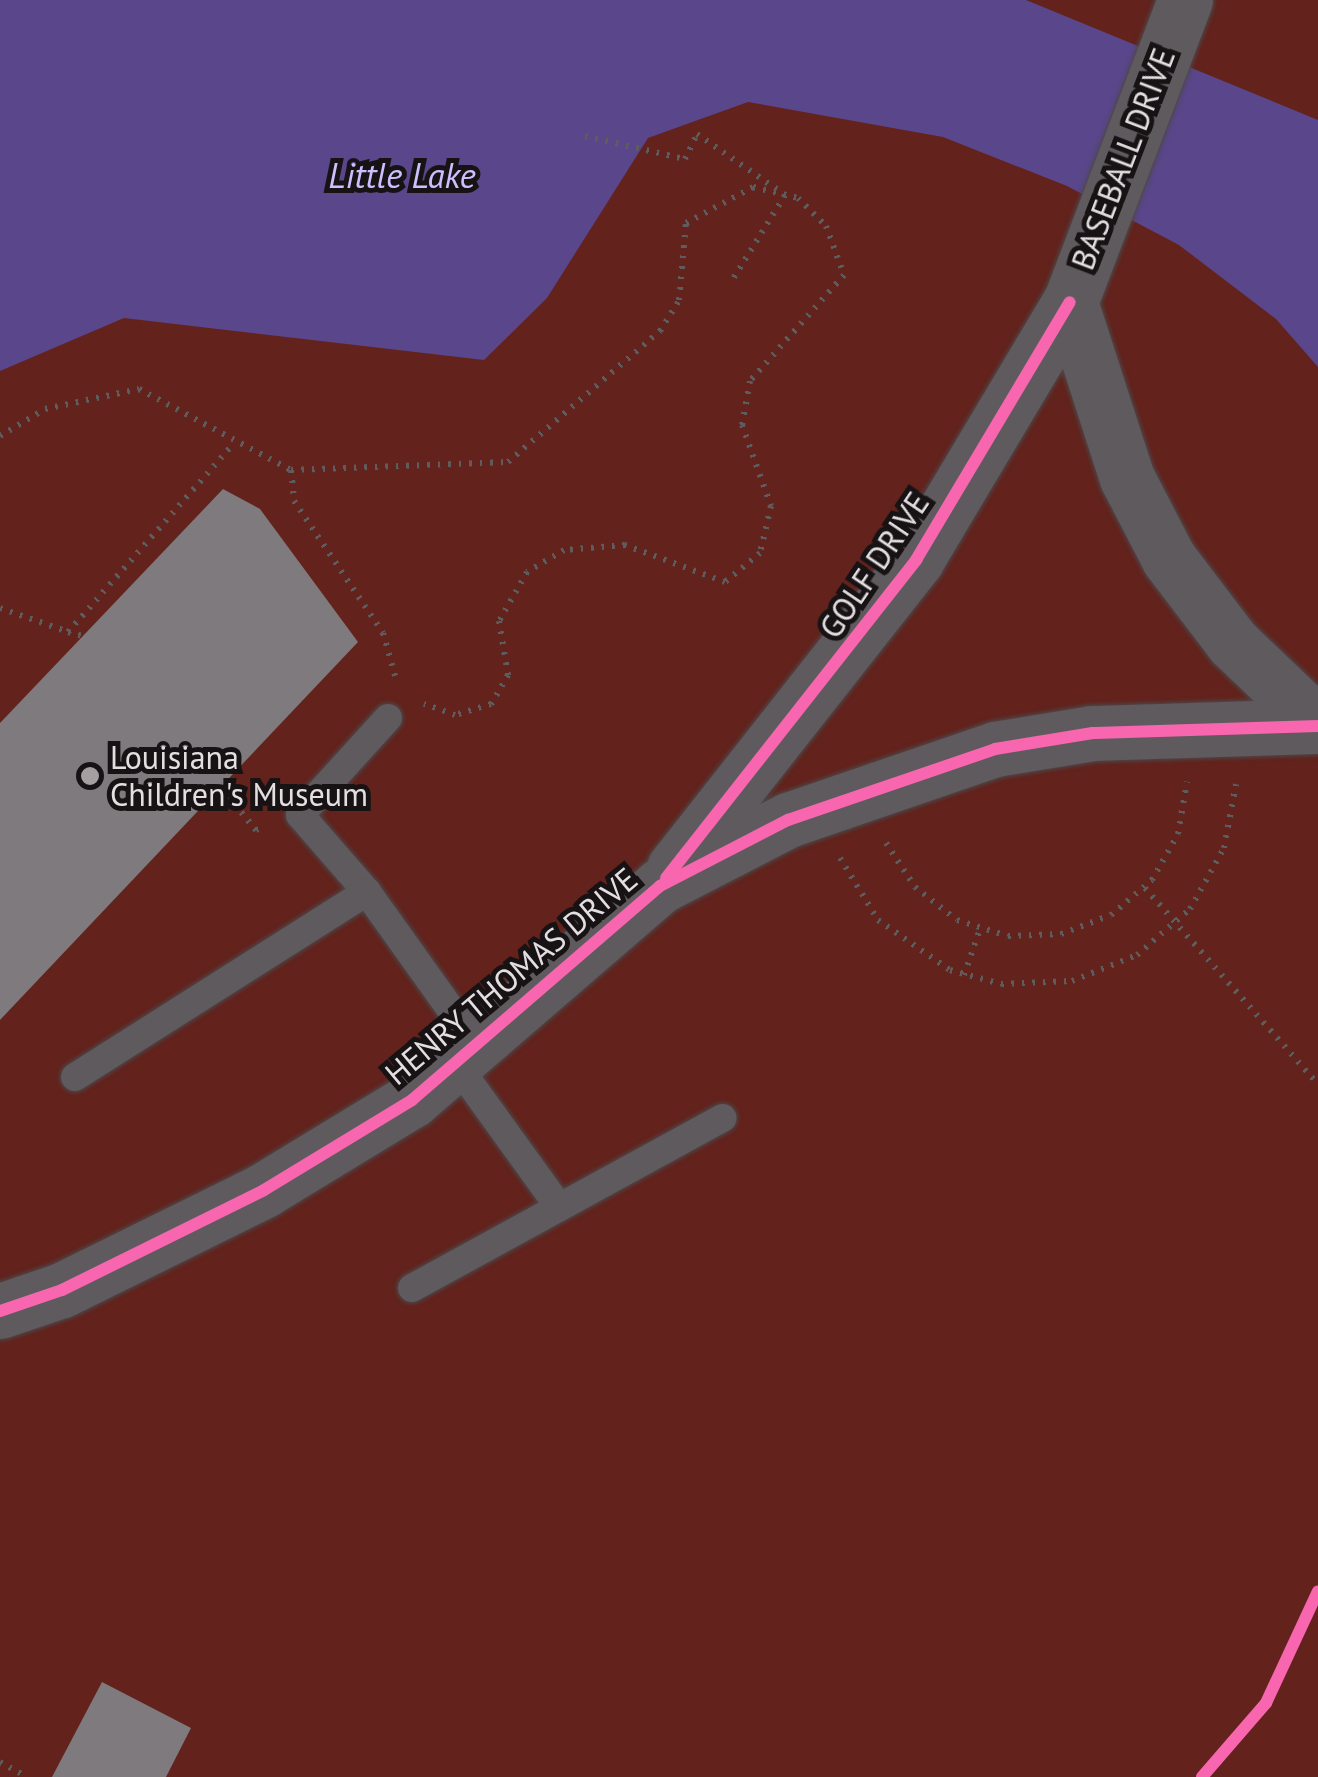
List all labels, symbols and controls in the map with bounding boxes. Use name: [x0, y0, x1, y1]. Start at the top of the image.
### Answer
street label: BASEBALL DRIVE: [1063, 42, 1183, 276]
water label: Little Lake: [328, 154, 476, 196]
street label: GOLF DRIVE: [811, 485, 937, 645]
place label: Louisiana Children's Museum: [110, 739, 368, 814]
marker: Louisiana Children's Museum: [79, 765, 101, 787]
street label: HENRY THOMAS DRIVE: [376, 859, 646, 1093]

